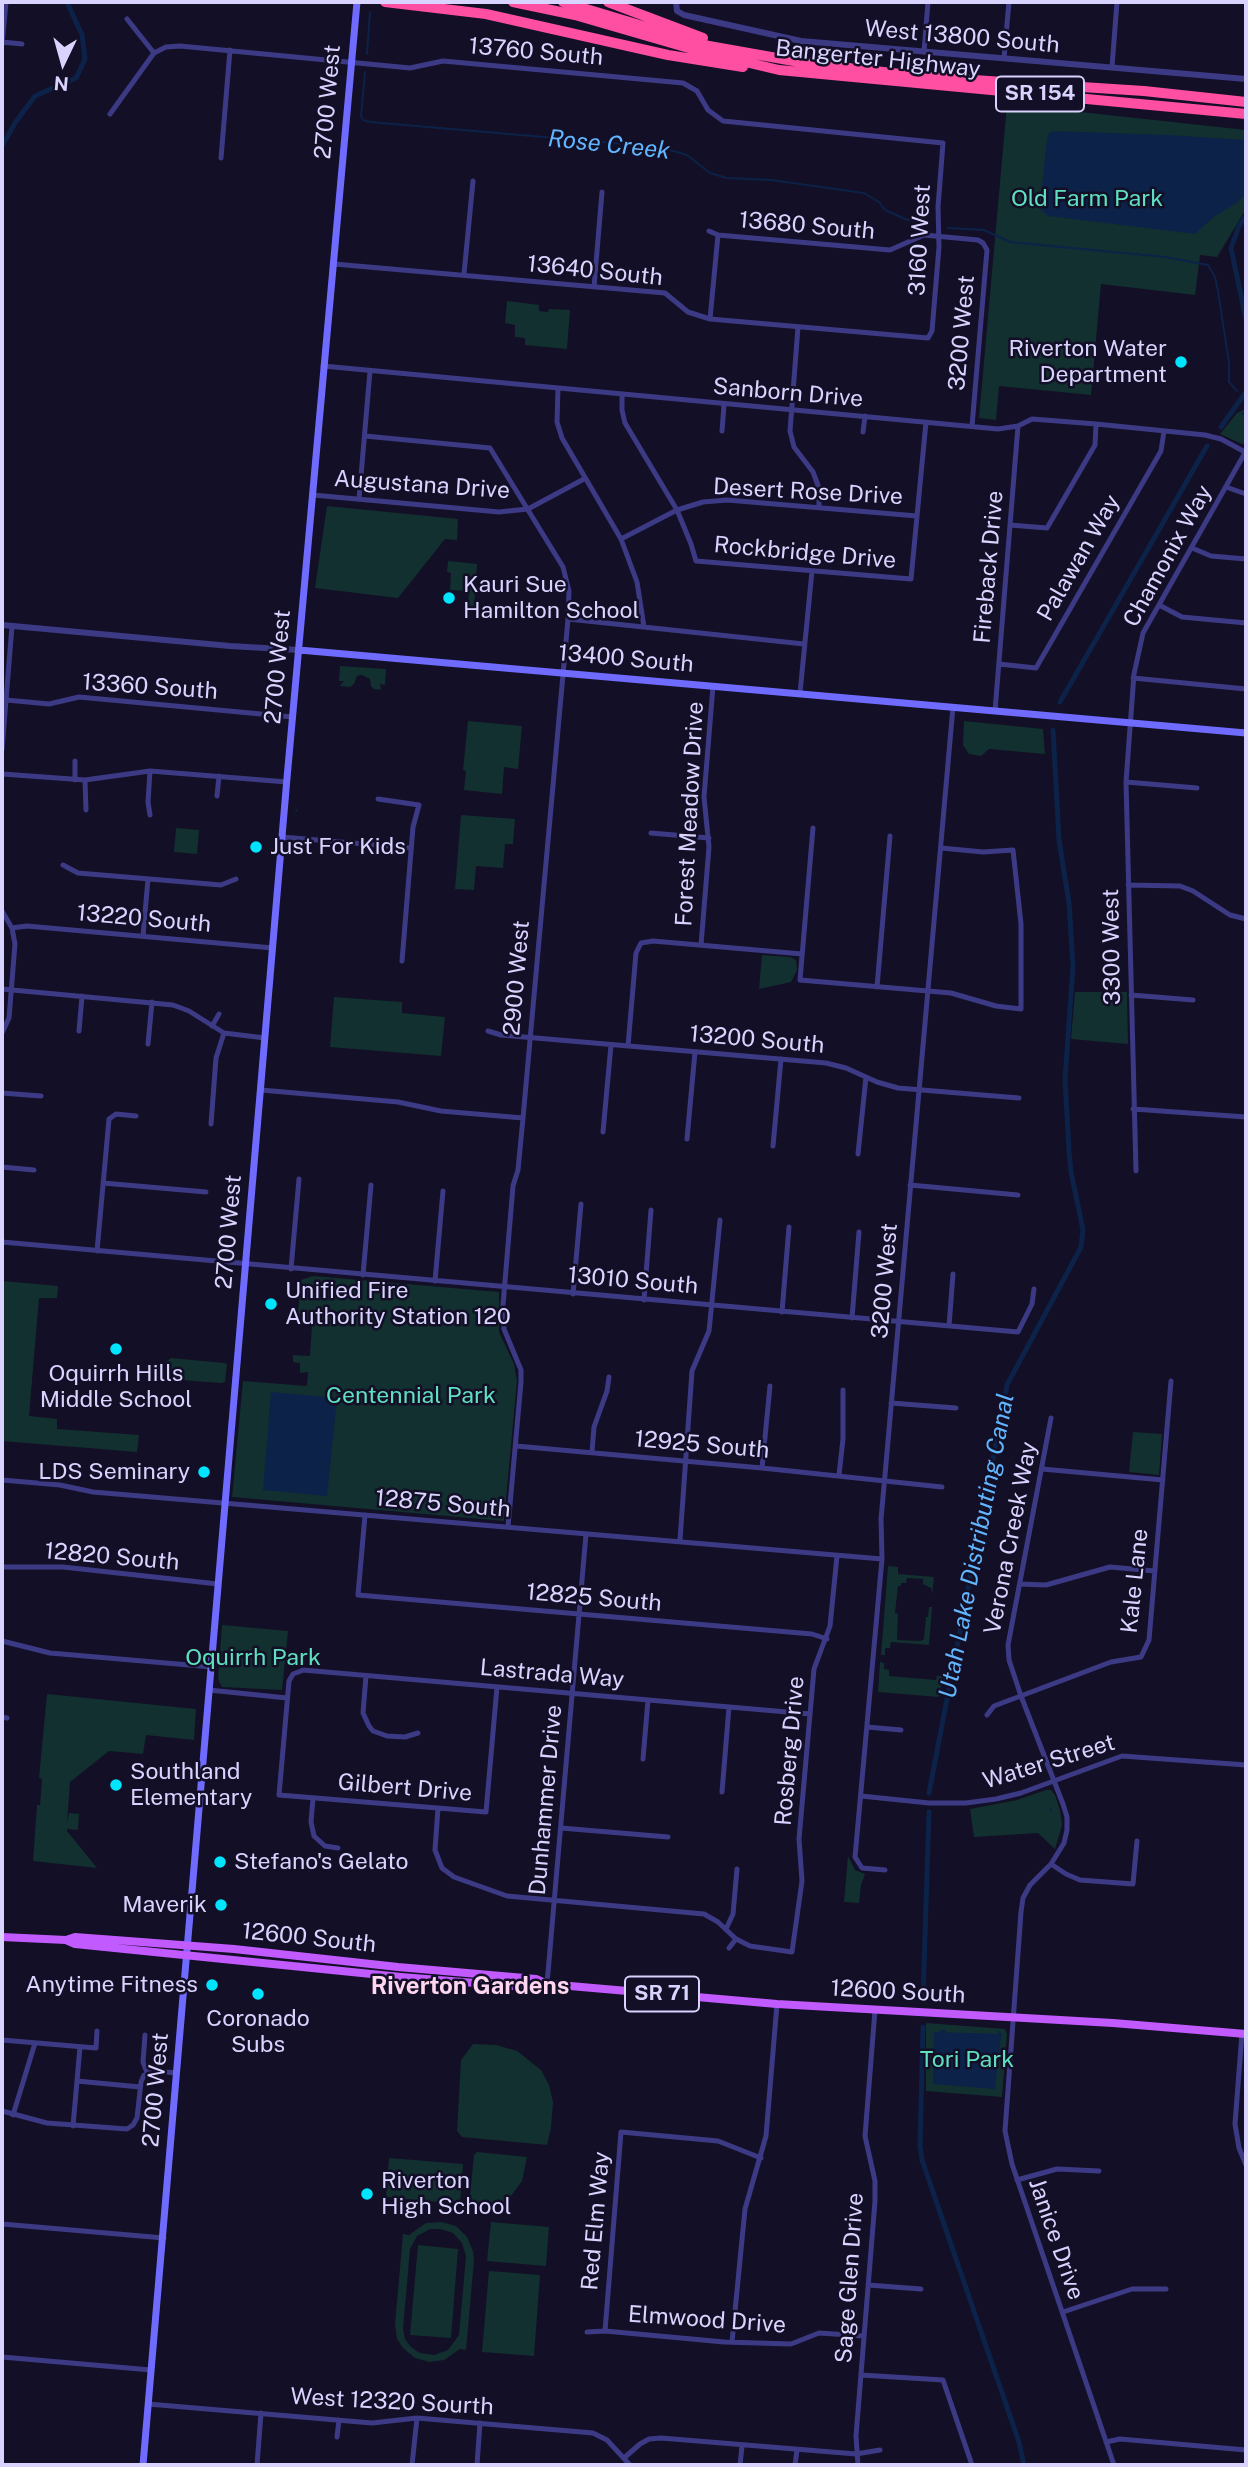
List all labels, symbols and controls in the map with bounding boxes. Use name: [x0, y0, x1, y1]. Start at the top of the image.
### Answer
street label: West 13800 South: [863, 15, 1061, 59]
north arrow: [28, 28, 98, 98]
street label: 13760 South: [468, 32, 604, 72]
street label: Bangerter Highway: [774, 35, 982, 83]
street label: 2700 West: [309, 44, 347, 160]
text: N: [53, 72, 70, 96]
road number: SR 154: [996, 76, 1084, 112]
water label: Rose Creek: [546, 124, 672, 166]
street label: 3160 West: [903, 183, 937, 297]
park label: Old Farm Park: [1011, 185, 1163, 213]
street label: 13680 South: [738, 206, 876, 246]
street label: 13640 South: [526, 250, 664, 292]
street label: 3200 West: [943, 274, 981, 392]
place label: Riverton Water Department: [1009, 335, 1167, 389]
marker: Riverton Water Department: [1173, 354, 1189, 370]
street label: Sanborn Drive: [712, 373, 864, 413]
street label: Augustana Drive: [333, 465, 511, 505]
street label: Desert Rose Drive: [712, 473, 904, 511]
street label: Chamonix Way: [1118, 480, 1218, 632]
street label: Fireback Drive: [969, 489, 1009, 645]
street label: Palawan Way: [1032, 490, 1126, 626]
street label: Rockbridge Drive: [713, 531, 897, 575]
place label: Kauri Sue Hamilton School: [463, 571, 640, 625]
marker: Kauri Sue Hamilton School: [441, 590, 457, 606]
street label: 2700 West: [259, 609, 297, 725]
street label: 13400 South: [557, 639, 695, 679]
street label: 13360 South: [81, 668, 219, 706]
street label: Forest Meadow Drive: [670, 701, 710, 927]
place label: Just For Kids: [270, 833, 406, 861]
marker: Just For Kids: [248, 839, 264, 855]
street label: 3300 West: [1097, 889, 1127, 1005]
street label: 13220 South: [76, 899, 212, 939]
street label: 2900 West: [498, 919, 536, 1037]
street label: 13200 South: [689, 1020, 825, 1060]
street label: 2700 West: [210, 1174, 248, 1290]
street label: 3200 West: [866, 1222, 904, 1340]
street label: 13010 South: [567, 1262, 699, 1300]
place label: Unified Fire Authority Station 120: [285, 1277, 511, 1331]
marker: Unified Fire Authority Station 120: [263, 1296, 279, 1312]
marker: Oquirrh Hills Middle School: [108, 1341, 124, 1357]
place label: Oquirrh Hills Middle School: [40, 1360, 192, 1414]
park label: Centennial Park: [326, 1382, 496, 1410]
water label: Utah Lake Distributing Canal: [933, 1391, 1021, 1701]
street label: 12925 South: [633, 1425, 771, 1465]
street label: Verona Creek Way: [979, 1439, 1043, 1637]
place label: LDS Seminary: [38, 1458, 190, 1486]
marker: LDS Seminary: [196, 1464, 212, 1480]
street label: 12875 South: [374, 1484, 512, 1524]
street label: Kale Lane: [1116, 1527, 1154, 1635]
street label: 12820 South: [43, 1537, 181, 1577]
street label: 12825 South: [525, 1578, 663, 1618]
park label: Oquirrh Park: [185, 1644, 321, 1672]
street label: Lastrada Way: [479, 1654, 625, 1694]
street label: Rosberg Drive: [770, 1675, 810, 1827]
street label: Dunhammer Drive: [524, 1704, 568, 1896]
street label: Water Street: [980, 1729, 1118, 1795]
place label: Southland Elementary: [130, 1758, 252, 1812]
street label: Gilbert Drive: [337, 1768, 473, 1808]
marker: Southland Elementary: [108, 1777, 124, 1793]
place label: Stefano's Gelato: [234, 1848, 409, 1876]
marker: Stefano's Gelato: [212, 1854, 228, 1870]
place label: Maverik: [122, 1891, 207, 1919]
marker: Maverik: [213, 1897, 229, 1913]
street label: 12600 South: [241, 1917, 377, 1959]
place label: Anytime Fitness: [25, 1971, 198, 1999]
district label: Riverton Gardens: [371, 1973, 569, 2001]
street label: 12600 South: [830, 1975, 966, 2009]
road number: SR 71: [625, 1976, 699, 2011]
marker: Anytime Fitness: [204, 1977, 220, 1993]
marker: Coronado Subs: [250, 1986, 266, 2002]
place label: Coronado Subs: [206, 2005, 310, 2059]
street label: 2700 West: [137, 2032, 175, 2148]
park label: Tori Park: [920, 2046, 1014, 2074]
street label: Red Elm Way: [576, 2150, 616, 2292]
place label: Riverton High School: [381, 2167, 511, 2221]
street label: Janice Drive: [1022, 2175, 1090, 2303]
marker: Riverton High School: [359, 2186, 375, 2202]
street label: Sage Glen Drive: [830, 2192, 870, 2364]
street label: Elmwood Drive: [627, 2301, 787, 2339]
street label: West 12320 Sourth: [290, 2383, 494, 2421]

